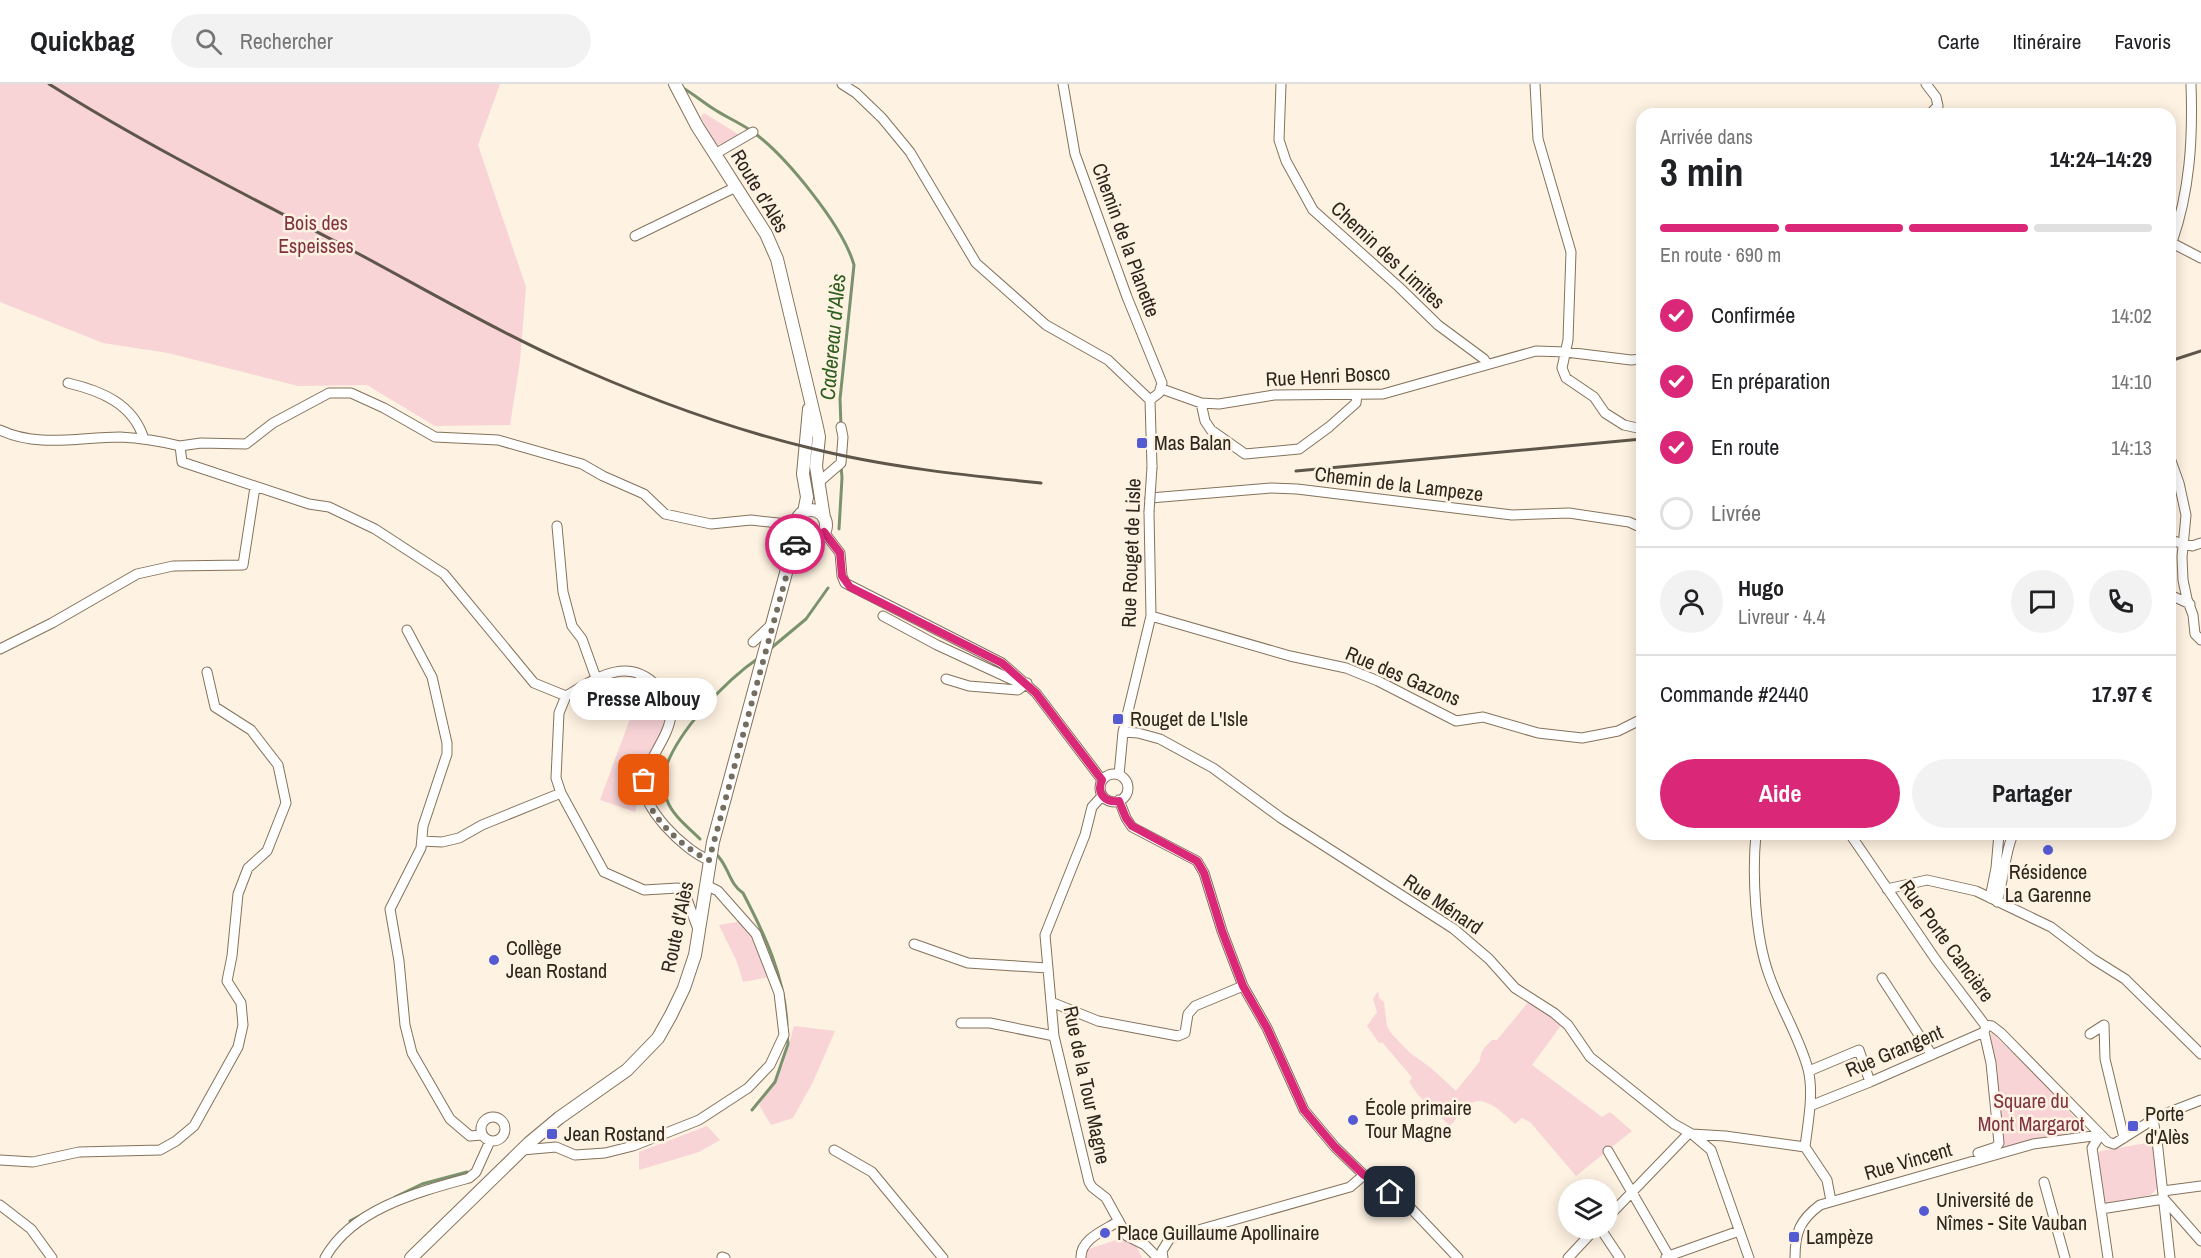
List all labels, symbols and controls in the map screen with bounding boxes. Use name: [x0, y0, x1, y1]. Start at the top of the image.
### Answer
search box: [171, 14, 591, 68]
text: Quickbag: [30, 22, 135, 60]
icon: search: [192, 25, 225, 58]
text: Rechercher: [240, 26, 333, 56]
text: Carte: [1937, 27, 1980, 56]
text: Itinéraire: [2013, 27, 2081, 56]
text: Favoris: [2114, 27, 2171, 56]
text: Arrivée dans: [1660, 123, 1753, 150]
street label: Route d'Alès: [725, 144, 796, 237]
text: 14:24–14:29: [2050, 144, 2152, 174]
text: 3 min: [1660, 146, 1744, 198]
street label: Chemin de la Planette: [1086, 159, 1167, 321]
street label: Chemin des Limites: [1325, 195, 1451, 315]
park label: Bois des Espeisses: [278, 209, 354, 259]
text: En route · 690 m: [1660, 241, 1781, 268]
water label: Cadereau d'Alès: [813, 272, 853, 401]
icon: check: [1660, 299, 1693, 332]
text: Confirmée: [1711, 300, 1795, 330]
text: 14:02: [2111, 302, 2152, 329]
street label: Rue Henri Bosco: [1265, 359, 1391, 392]
icon: check: [1660, 365, 1693, 398]
text: En préparation: [1711, 366, 1830, 396]
text: 14:10: [2111, 368, 2152, 395]
place label: Mas Balan: [1154, 429, 1231, 456]
icon: check: [1660, 431, 1693, 464]
text: En route: [1711, 432, 1779, 462]
text: 14:13: [2111, 434, 2152, 461]
marker: Mas Balan: [1135, 436, 1149, 450]
street label: Chemin de la Lampeze: [1313, 460, 1485, 507]
street label: Rue Rouget de Lisle: [1114, 478, 1147, 628]
text: Livrée: [1711, 498, 1761, 528]
courier: [765, 514, 825, 574]
icon: car: [779, 528, 812, 561]
button: person: [1660, 570, 1723, 633]
button: chat: [2011, 570, 2074, 633]
button: phone: [2089, 570, 2152, 633]
text: Hugo: [1738, 573, 1784, 603]
text: Livreur · 4.4: [1738, 603, 1826, 630]
street label: Rue des Gazons: [1342, 639, 1465, 712]
callout: Presse Albouy: [570, 678, 718, 720]
text: Commande #2440: [1660, 679, 1808, 709]
text: 17.97 €: [2092, 679, 2152, 709]
text: Presse Albouy: [587, 685, 700, 712]
place label: Rouget de L'Isle: [1130, 705, 1248, 732]
marker: Rouget de L'Isle: [1111, 712, 1125, 726]
pin: [618, 754, 669, 805]
button: Aide: [1660, 759, 1900, 828]
button: Partager: [1912, 759, 2152, 828]
icon: bag: [627, 763, 660, 796]
marker: Résidence La Garenne: [2041, 843, 2055, 857]
place label: Résidence La Garenne: [2005, 858, 2091, 908]
street label: Rue Ménard: [1398, 867, 1488, 940]
street label: Rue Porte Cancière: [1894, 874, 2001, 1007]
street label: Route d'Alès: [654, 879, 699, 975]
place label: Collège Jean Rostand: [506, 934, 607, 984]
marker: Collège Jean Rostand: [487, 953, 501, 967]
street label: Rue de la Tour Magne: [1058, 1003, 1117, 1166]
street label: Rue Grangent: [1841, 1018, 1947, 1083]
park label: Square du Mont Margarot: [1978, 1087, 2085, 1137]
place label: École primaire Tour Magne: [1365, 1094, 1472, 1144]
place label: Porte d'Alès: [2145, 1100, 2189, 1150]
marker: École primaire Tour Magne: [1346, 1113, 1360, 1127]
marker: Porte d'Alès: [2126, 1119, 2140, 1133]
place label: Jean Rostand: [564, 1120, 665, 1147]
marker: Jean Rostand: [545, 1127, 559, 1141]
street label: Rue Vincent: [1861, 1135, 1955, 1186]
pin: [1364, 1166, 1415, 1217]
icon: home: [1373, 1175, 1406, 1208]
map controls: [1558, 1179, 1618, 1239]
button: layers: [1558, 1179, 1618, 1239]
place label: Université de Nîmes - Site Vauban: [1936, 1186, 2087, 1236]
marker: Université de Nîmes - Site Vauban: [1917, 1204, 1931, 1218]
place label: Place Guillaume Apollinaire: [1117, 1219, 1319, 1246]
place label: Lampèze: [1806, 1223, 1873, 1250]
marker: Place Guillaume Apollinaire: [1098, 1226, 1112, 1240]
marker: Lampèze: [1787, 1230, 1801, 1244]

